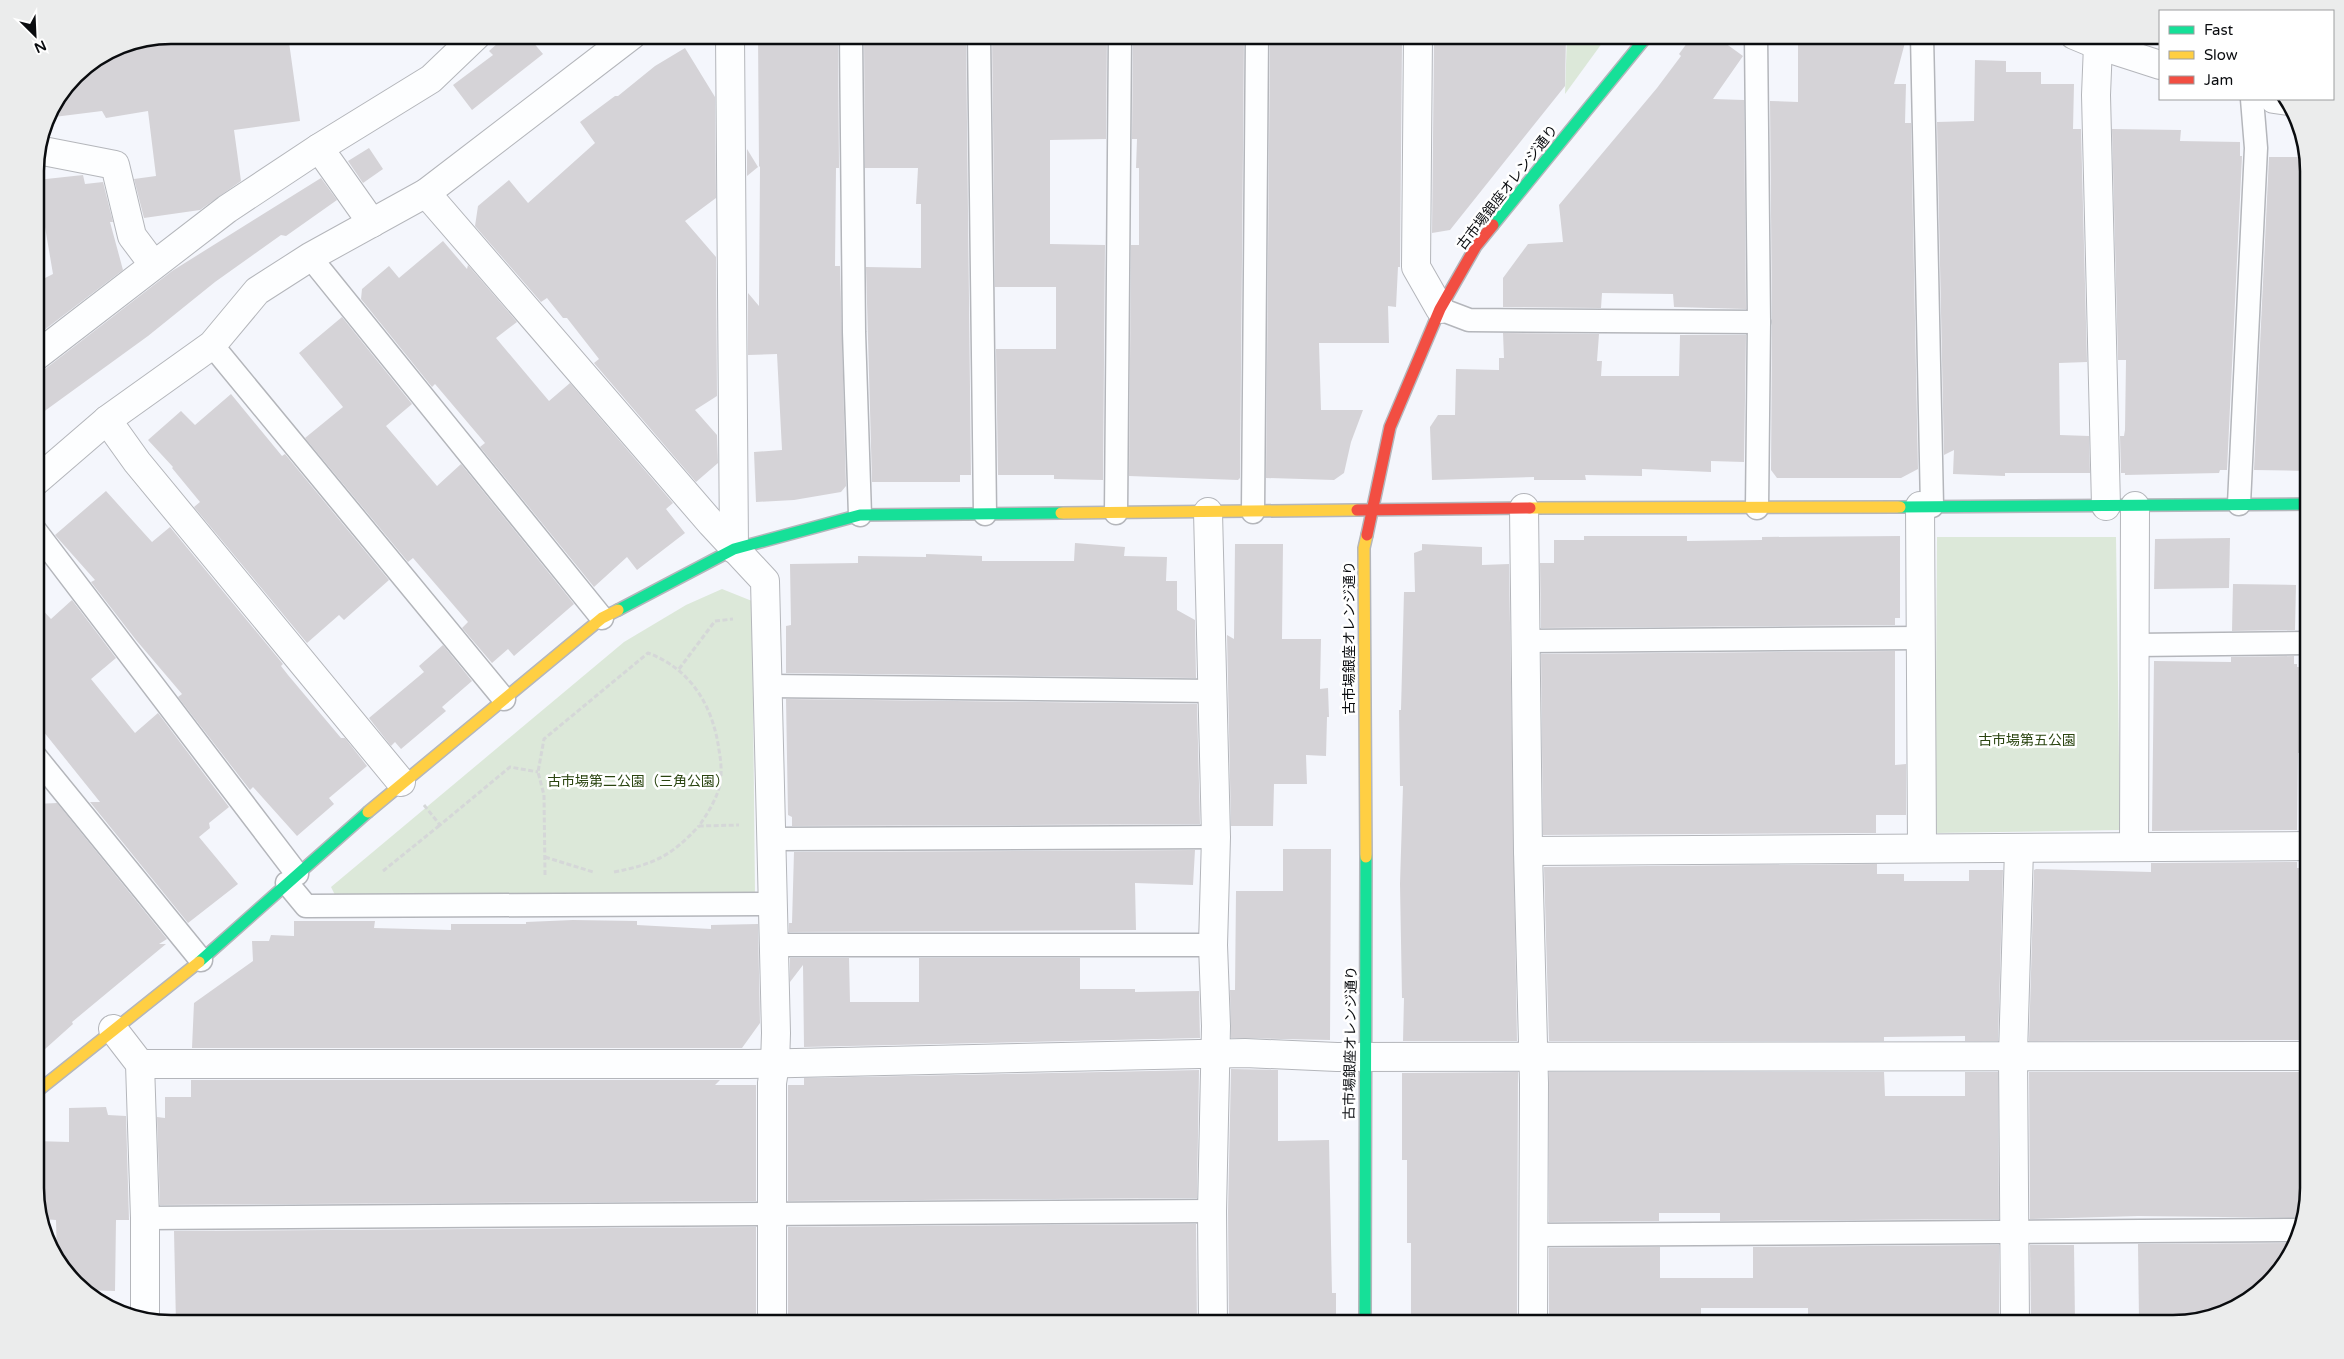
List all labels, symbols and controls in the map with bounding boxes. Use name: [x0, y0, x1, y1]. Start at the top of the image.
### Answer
north arrow: [10, 10, 60, 60]
legend: [2159, 10, 2334, 100]
text: Fast: [2204, 21, 2234, 39]
text: N: [31, 36, 49, 56]
text: Slow: [2204, 46, 2238, 64]
text: Jam: [2204, 71, 2233, 89]
street label: 古市場銀座オレンジ通り: [1453, 121, 1561, 253]
street label: 古市場銀座オレンジ通り: [1341, 561, 1358, 715]
park label: 古市場第五公園: [1978, 732, 2076, 749]
park label: 古市場第二公園（三角公園）: [547, 773, 729, 790]
street label: 古市場銀座オレンジ通り: [1341, 966, 1360, 1120]

